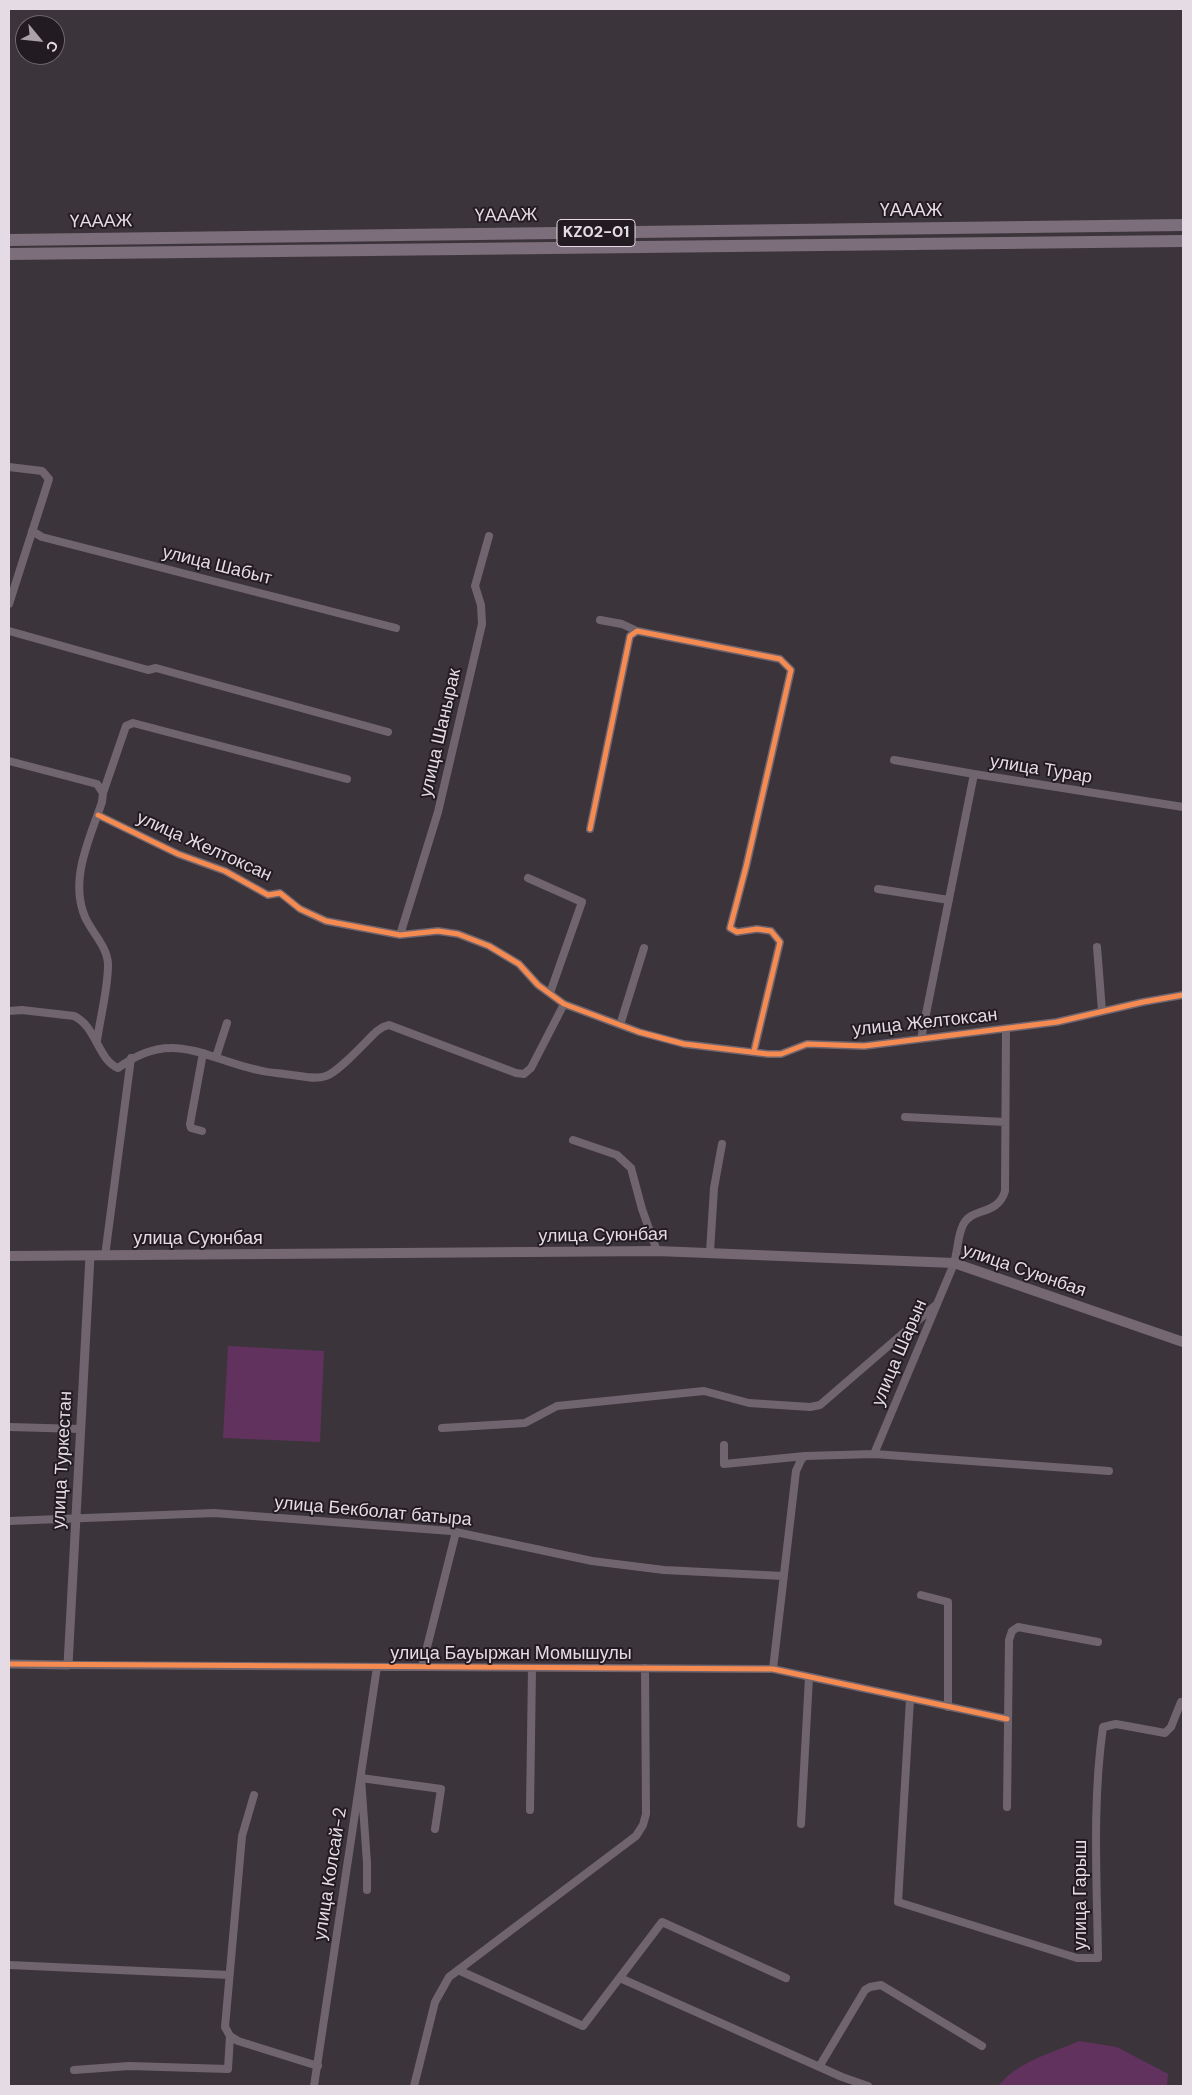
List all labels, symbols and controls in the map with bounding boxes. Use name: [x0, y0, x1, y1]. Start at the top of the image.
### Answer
north arrow: [15, 15, 65, 65]
text: С: [42, 38, 63, 55]
street label: ҮАААЖ: [880, 200, 942, 222]
street label: ҮАААЖ: [474, 205, 538, 227]
street label: ҮАААЖ: [69, 211, 133, 233]
road number: KZ02-01: [557, 220, 635, 247]
street label: улица Шабыт: [160, 542, 274, 590]
street label: улица Шанырак: [416, 666, 466, 800]
street label: улица Турар: [988, 751, 1094, 789]
street label: улица Желтоксан: [133, 808, 275, 886]
street label: улица Желтоксан: [851, 1005, 999, 1041]
street label: улица Суюнбая: [538, 1224, 668, 1248]
street label: улица Суюнбая: [133, 1228, 263, 1250]
street label: улица Суюнбая: [959, 1240, 1089, 1302]
street label: улица Шарын: [868, 1296, 932, 1410]
street label: улица Туркестан: [49, 1390, 77, 1530]
street label: улица Бекболат батыра: [273, 1493, 473, 1531]
street label: улица Бауыржан Момышулы: [390, 1643, 632, 1665]
street label: улица Колсай-2: [310, 1806, 352, 1942]
street label: улица Гарыш: [1070, 1840, 1092, 1950]

